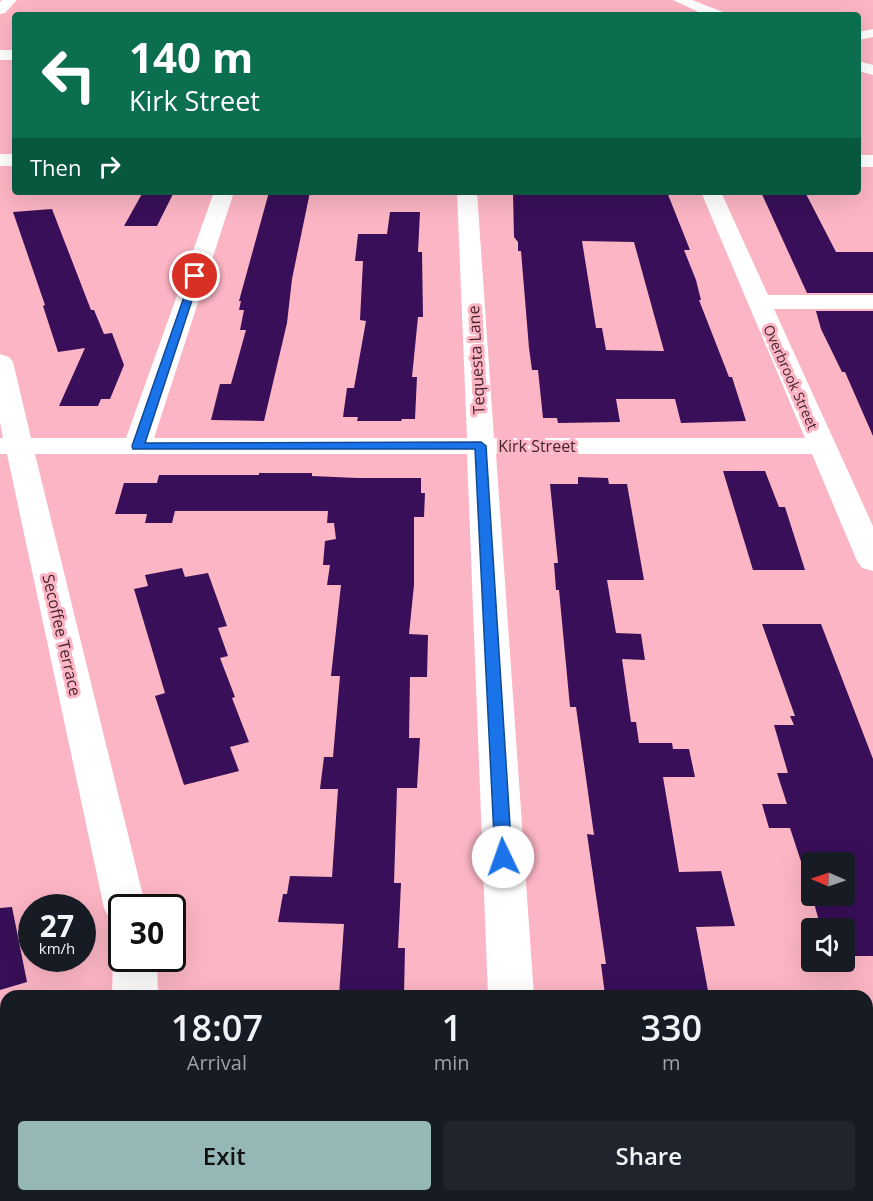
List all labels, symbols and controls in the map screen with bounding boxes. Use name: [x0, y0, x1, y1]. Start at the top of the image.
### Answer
text: 140 m: [129, 28, 253, 85]
icon: left: [30, 36, 108, 114]
text: Kirk Street: [129, 82, 260, 119]
icon: right: [93, 150, 126, 183]
text: Then: [30, 152, 81, 182]
pin: [169, 250, 220, 301]
icon: arrive: [178, 259, 211, 292]
street label: Tequesta Lane: [462, 305, 490, 415]
street label: Overbrook Street: [759, 322, 823, 432]
street label: Kirk Street: [498, 435, 576, 457]
street label: Secoffee Terrace: [37, 572, 87, 698]
position arrow: [471, 825, 535, 889]
north arrow: [801, 852, 855, 906]
map controls: [801, 852, 855, 972]
speed limit sign: 30: [108, 894, 186, 972]
text: 27: [40, 905, 74, 946]
button: sound: [801, 918, 855, 972]
text: km/h: [39, 938, 75, 958]
text: 18:07: [171, 1003, 263, 1052]
text: 1: [441, 1003, 462, 1052]
text: 330: [640, 1003, 702, 1052]
text: Arrival: [187, 1049, 247, 1076]
text: min: [434, 1049, 470, 1076]
text: m: [662, 1049, 681, 1076]
button: Exit: [18, 1121, 431, 1190]
button: Share: [443, 1121, 855, 1190]

